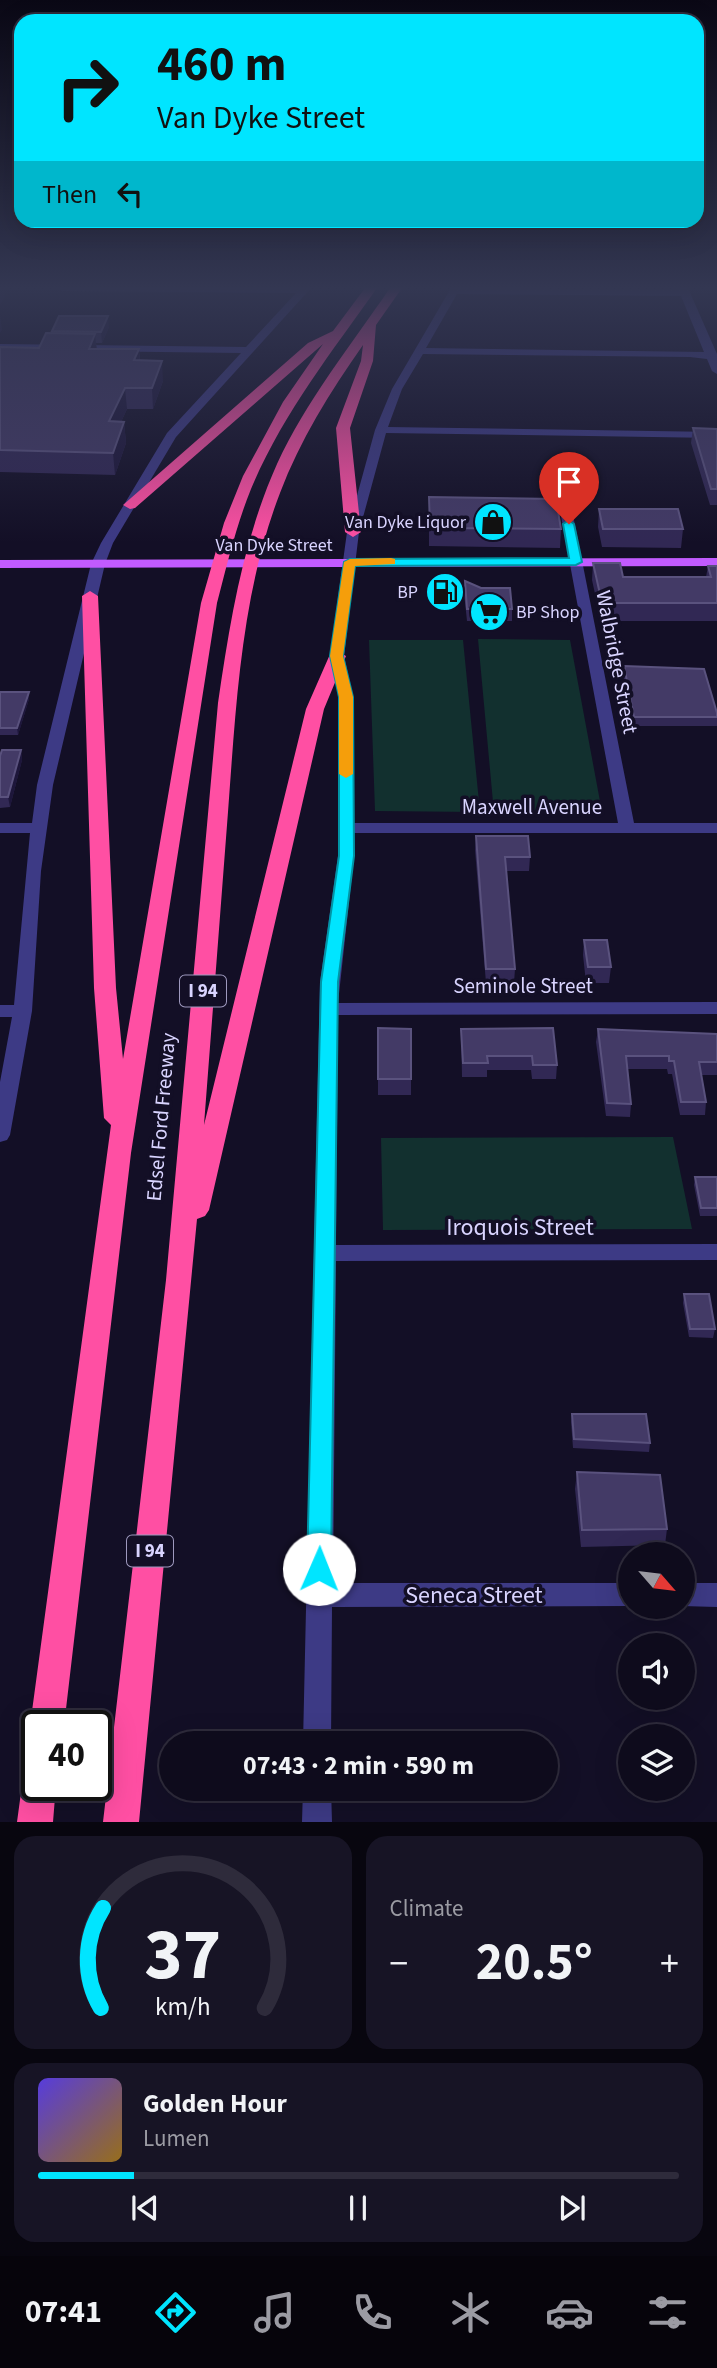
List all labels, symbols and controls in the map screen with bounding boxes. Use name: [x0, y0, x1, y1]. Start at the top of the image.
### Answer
text: 460 m: [157, 30, 286, 100]
icon: right: [42, 42, 133, 133]
text: Van Dyke Street: [157, 95, 365, 141]
icon: left: [111, 175, 149, 213]
text: Then: [42, 176, 97, 213]
pin: [539, 452, 599, 524]
icon: arrive: [550, 463, 588, 501]
shop icon: Van Dyke Liquor: [472, 501, 514, 543]
place label: Van Dyke Liquor: [345, 510, 467, 535]
street label: Van Dyke Street: [215, 533, 333, 558]
fuel station icon: BP: [424, 571, 466, 613]
place label: BP: [397, 580, 418, 605]
street label: Walbridge Street: [588, 588, 646, 736]
supermarket icon: BP Shop: [468, 591, 510, 633]
place label: BP Shop: [516, 600, 580, 625]
street label: Maxwell Avenue: [462, 792, 602, 822]
street label: Seminole Street: [453, 971, 593, 1001]
road number: I 94: [180, 976, 226, 1007]
street label: Edsel Ford Freeway: [139, 1031, 183, 1202]
street label: Iroquois Street: [446, 1210, 594, 1245]
position arrow: [282, 1532, 356, 1606]
road number: I 94: [127, 1536, 173, 1567]
north arrow: [618, 1542, 695, 1619]
map controls: [618, 1542, 695, 1801]
street label: Seneca Street: [405, 1578, 543, 1613]
button: sound: [618, 1633, 695, 1710]
speed limit sign: 40: [21, 1710, 112, 1801]
button: layers: [618, 1724, 695, 1801]
text: 07:43 · 2 min · 590 m: [243, 1747, 474, 1784]
text: Climate: [390, 1892, 463, 1925]
text: 37: [144, 1904, 221, 2008]
text: 20.5°: [476, 1926, 593, 2000]
text: −: [390, 1937, 408, 1991]
text: +: [660, 1937, 679, 1991]
text: km/h: [155, 1989, 211, 2025]
text: Golden Hour: [143, 2085, 287, 2122]
text: Lumen: [143, 2122, 210, 2155]
icon: previous: [126, 2189, 164, 2227]
icon: pause: [339, 2189, 377, 2227]
icon: next: [553, 2189, 591, 2227]
icon: directions: [151, 2288, 200, 2337]
icon: music: [250, 2288, 299, 2337]
icon: phone: [348, 2288, 397, 2337]
icon: climate: [446, 2288, 495, 2337]
icon: car: [545, 2288, 594, 2337]
icon: filters: [643, 2288, 692, 2337]
text: 07:41: [25, 2289, 102, 2335]

